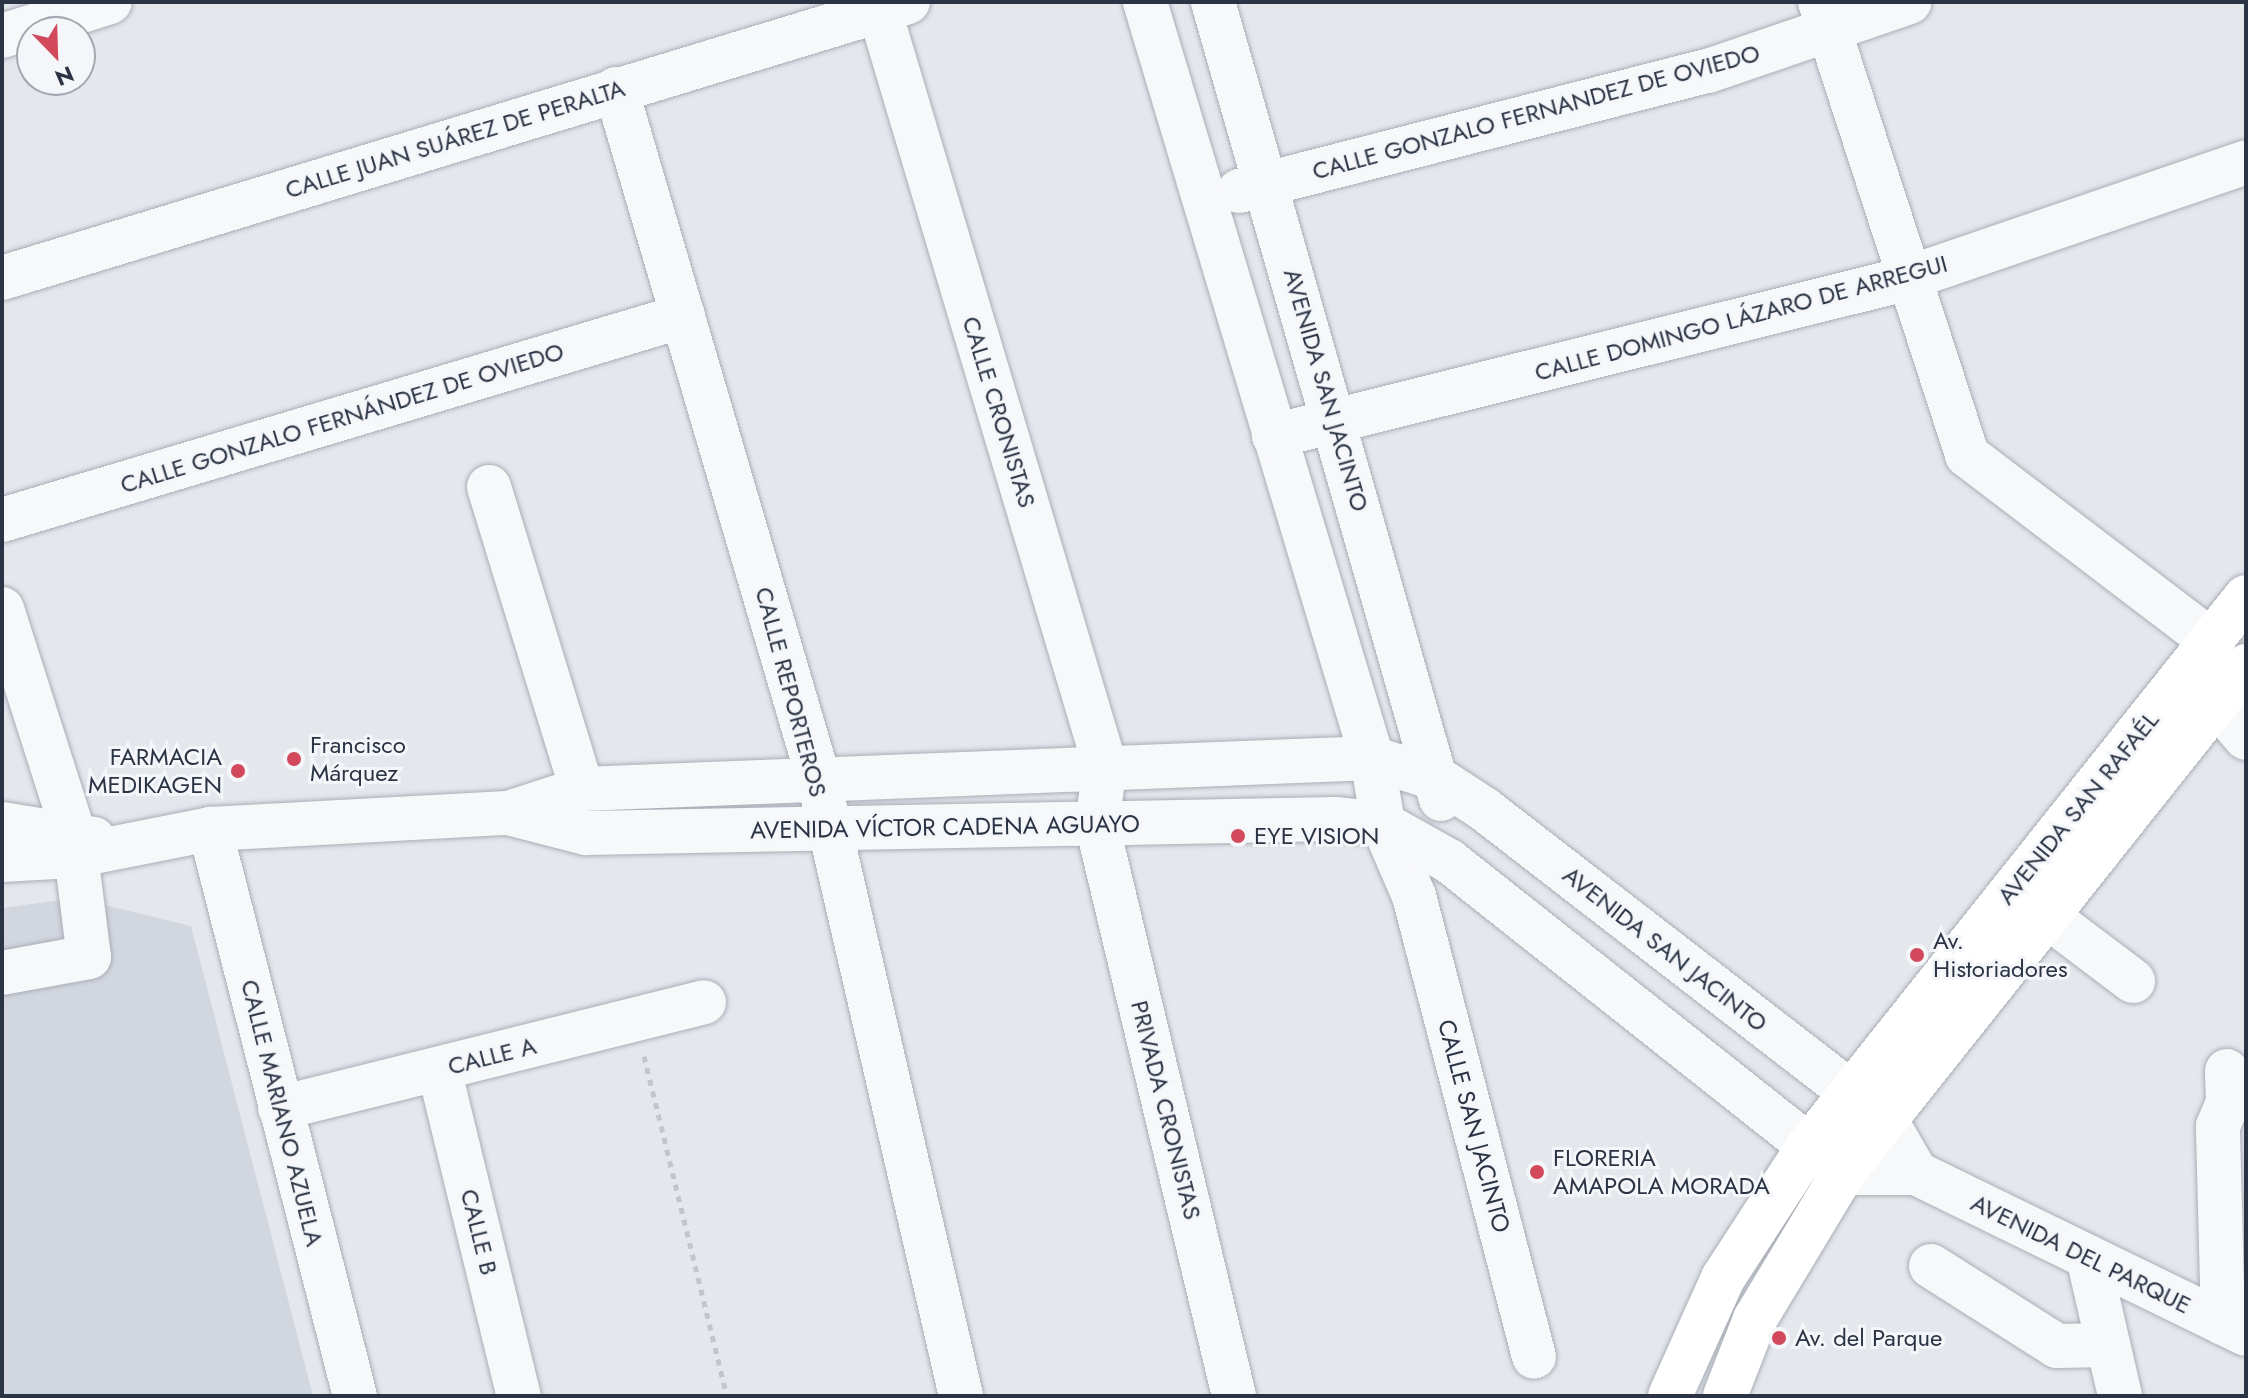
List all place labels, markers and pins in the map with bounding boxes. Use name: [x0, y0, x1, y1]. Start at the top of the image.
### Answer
place label: Francisco Márquez: [310, 731, 406, 787]
place label: FARMACIA MEDIKAGEN: [88, 743, 222, 799]
marker: Francisco Márquez: [285, 750, 303, 768]
marker: FARMACIA MEDIKAGEN: [229, 762, 247, 780]
place label: EYE VISION: [1254, 822, 1379, 850]
marker: EYE VISION: [1229, 827, 1247, 845]
place label: Av. Historiadores: [1933, 927, 2068, 983]
marker: Av. Historiadores: [1908, 946, 1926, 964]
place label: FLORERIA AMAPOLA MORADA: [1553, 1144, 1770, 1200]
marker: FLORERIA AMAPOLA MORADA: [1528, 1163, 1546, 1181]
place label: Av. del Parque: [1795, 1324, 1942, 1352]
marker: Av. del Parque: [1770, 1329, 1788, 1347]

